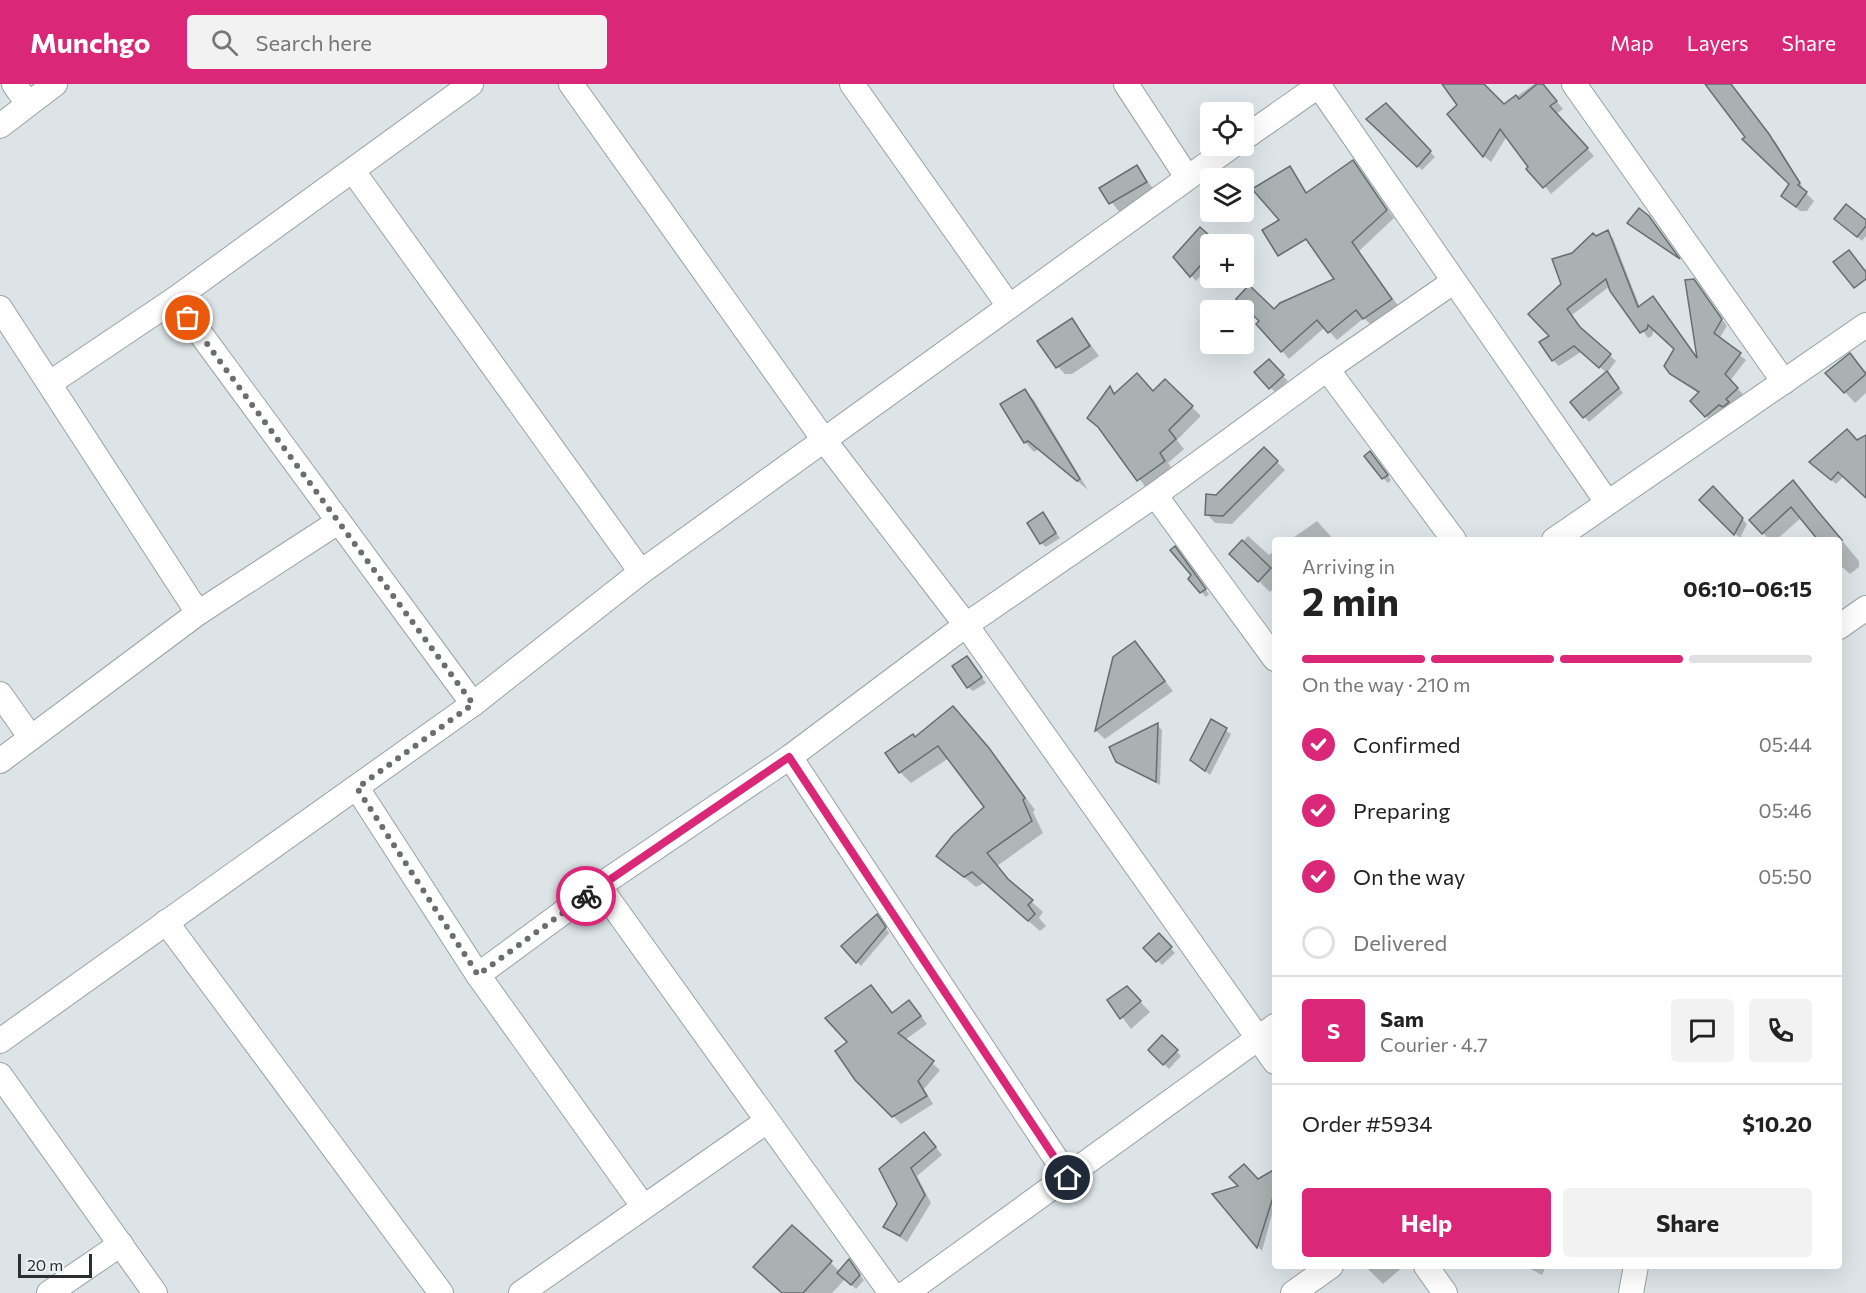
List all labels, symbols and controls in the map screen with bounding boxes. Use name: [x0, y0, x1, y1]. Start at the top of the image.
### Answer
search box: [187, 15, 607, 69]
text: Munchgo: [30, 25, 151, 59]
icon: search: [208, 26, 241, 59]
text: Search here: [256, 29, 372, 56]
text: Map: [1610, 30, 1654, 55]
text: Layers: [1687, 30, 1749, 55]
text: Share: [1782, 30, 1836, 55]
map controls: [1200, 102, 1254, 354]
button: locate: [1200, 102, 1254, 156]
button: layers: [1200, 168, 1254, 222]
button: +: [1200, 234, 1254, 288]
pin: [162, 292, 213, 343]
button: −: [1200, 300, 1254, 354]
icon: bag: [171, 301, 204, 334]
text: Arriving in: [1302, 554, 1395, 578]
text: 06:10–06:15: [1683, 575, 1812, 602]
text: 2 min: [1302, 576, 1399, 624]
text: On the way · 210 m: [1302, 672, 1470, 696]
icon: check: [1302, 728, 1335, 761]
text: Confirmed: [1353, 731, 1460, 758]
text: 05:44: [1759, 732, 1812, 756]
icon: check: [1302, 794, 1335, 827]
text: Preparing: [1353, 797, 1450, 824]
text: 05:46: [1759, 798, 1812, 822]
icon: check: [1302, 860, 1335, 893]
text: On the way: [1353, 863, 1465, 890]
text: 05:50: [1758, 864, 1812, 888]
courier: [556, 866, 616, 926]
icon: bike: [570, 880, 603, 913]
text: Delivered: [1353, 929, 1447, 956]
button: chat: [1671, 999, 1734, 1062]
button: phone: [1749, 999, 1812, 1062]
text: Sam: [1380, 1005, 1424, 1032]
text: S: [1327, 1017, 1340, 1044]
text: Courier · 4.7: [1380, 1032, 1488, 1056]
text: Order #5934: [1302, 1110, 1432, 1137]
text: $10.20: [1742, 1110, 1812, 1137]
pin: [1042, 1152, 1093, 1203]
icon: home: [1051, 1161, 1084, 1194]
button: Help: [1302, 1188, 1551, 1257]
button: Share: [1563, 1188, 1812, 1257]
scale bar: [18, 1251, 92, 1278]
text: 20 m: [27, 1255, 63, 1274]

